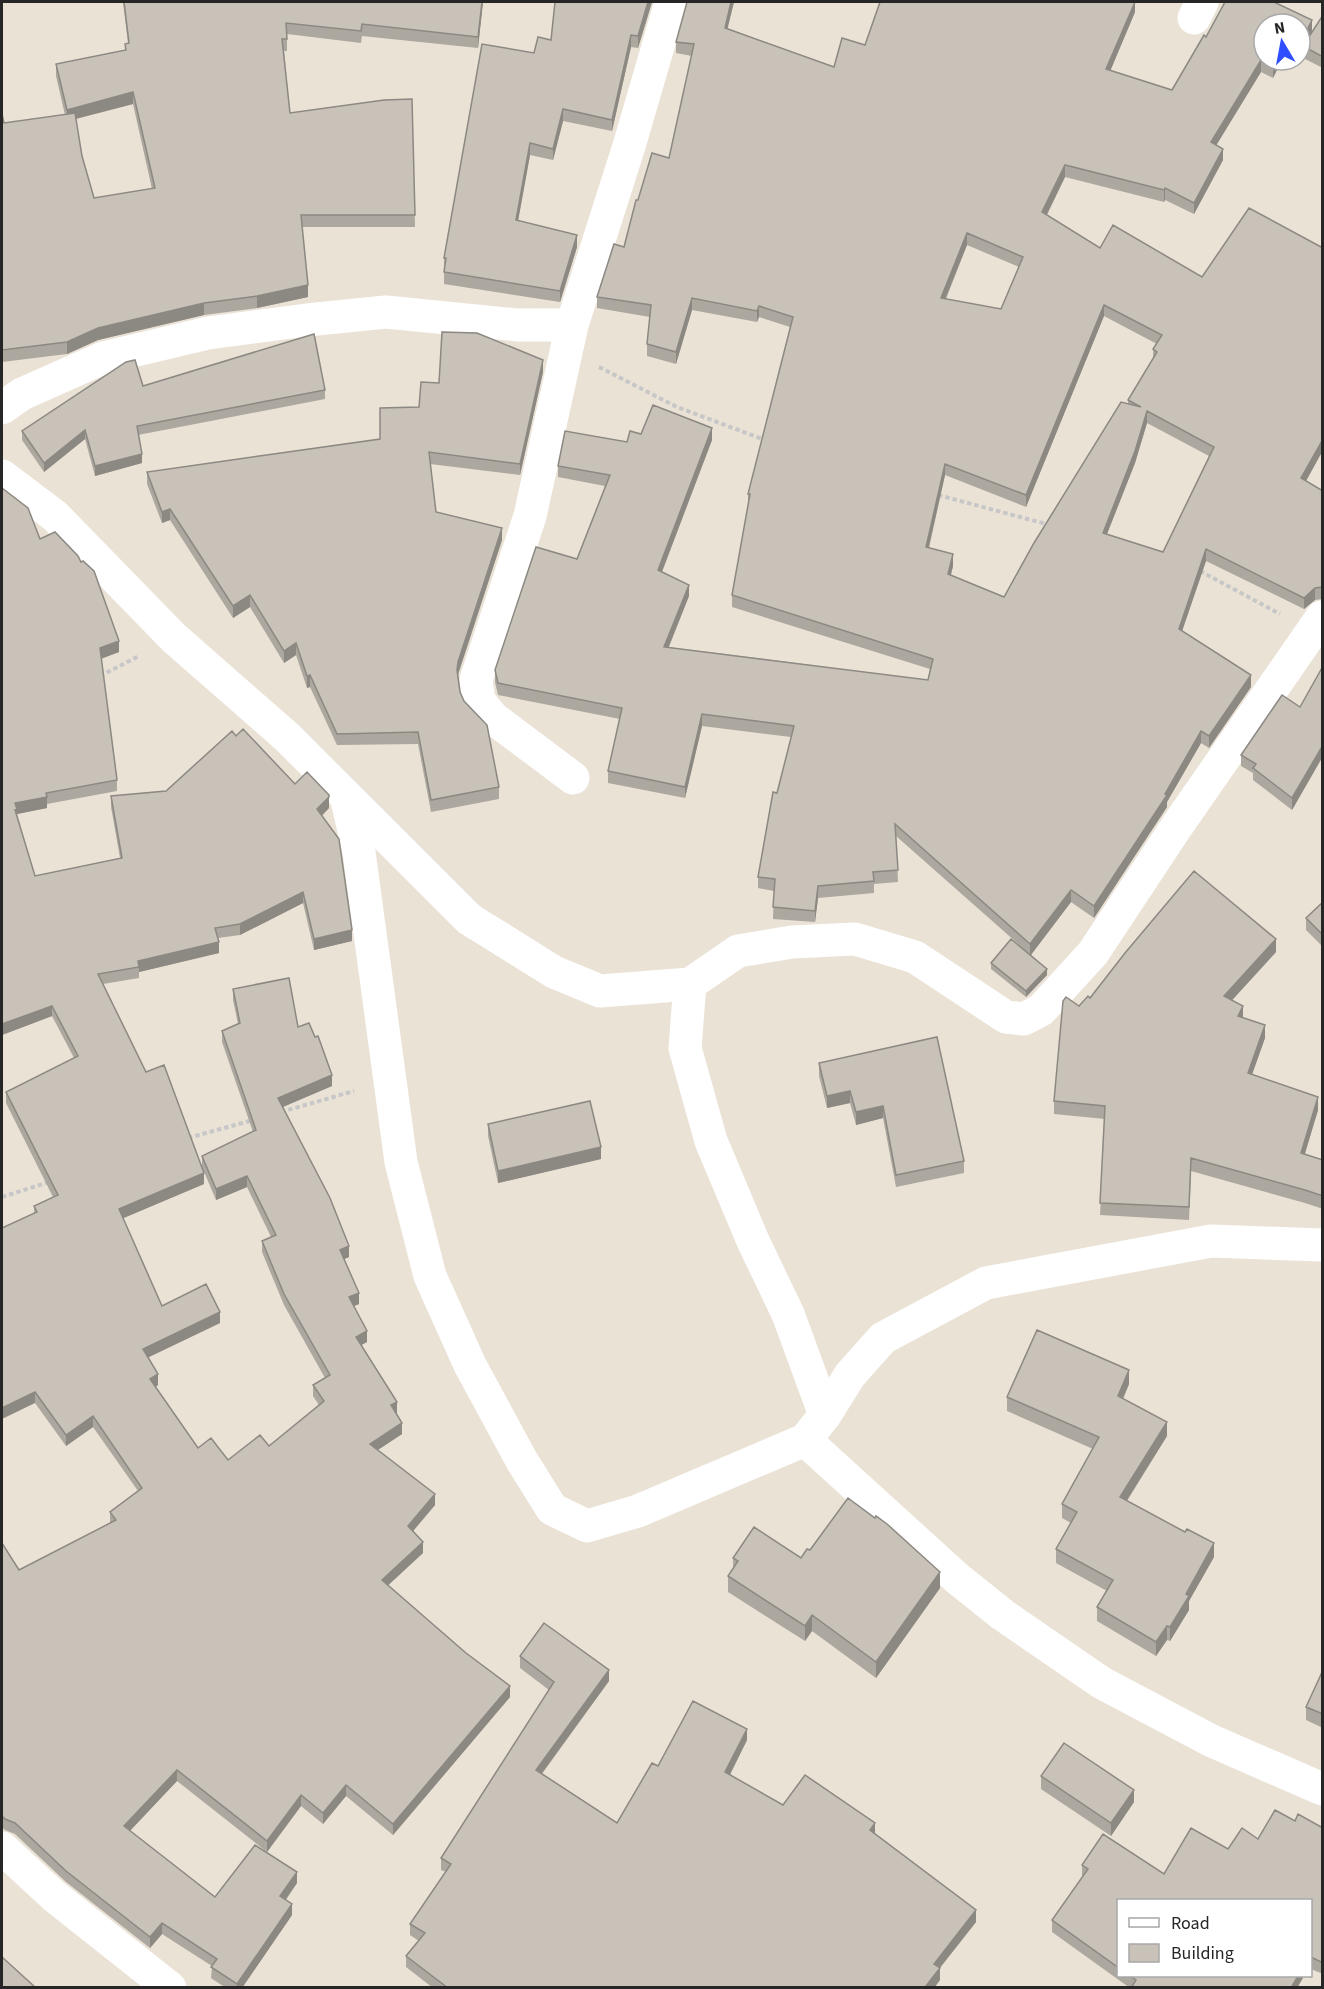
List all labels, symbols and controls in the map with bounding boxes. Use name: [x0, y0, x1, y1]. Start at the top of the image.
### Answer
north arrow: [1252, 12, 1312, 72]
text: N: [1272, 16, 1287, 40]
legend: [1117, 1899, 1312, 1977]
text: Road: [1171, 1911, 1210, 1936]
text: Building: [1171, 1941, 1234, 1966]

